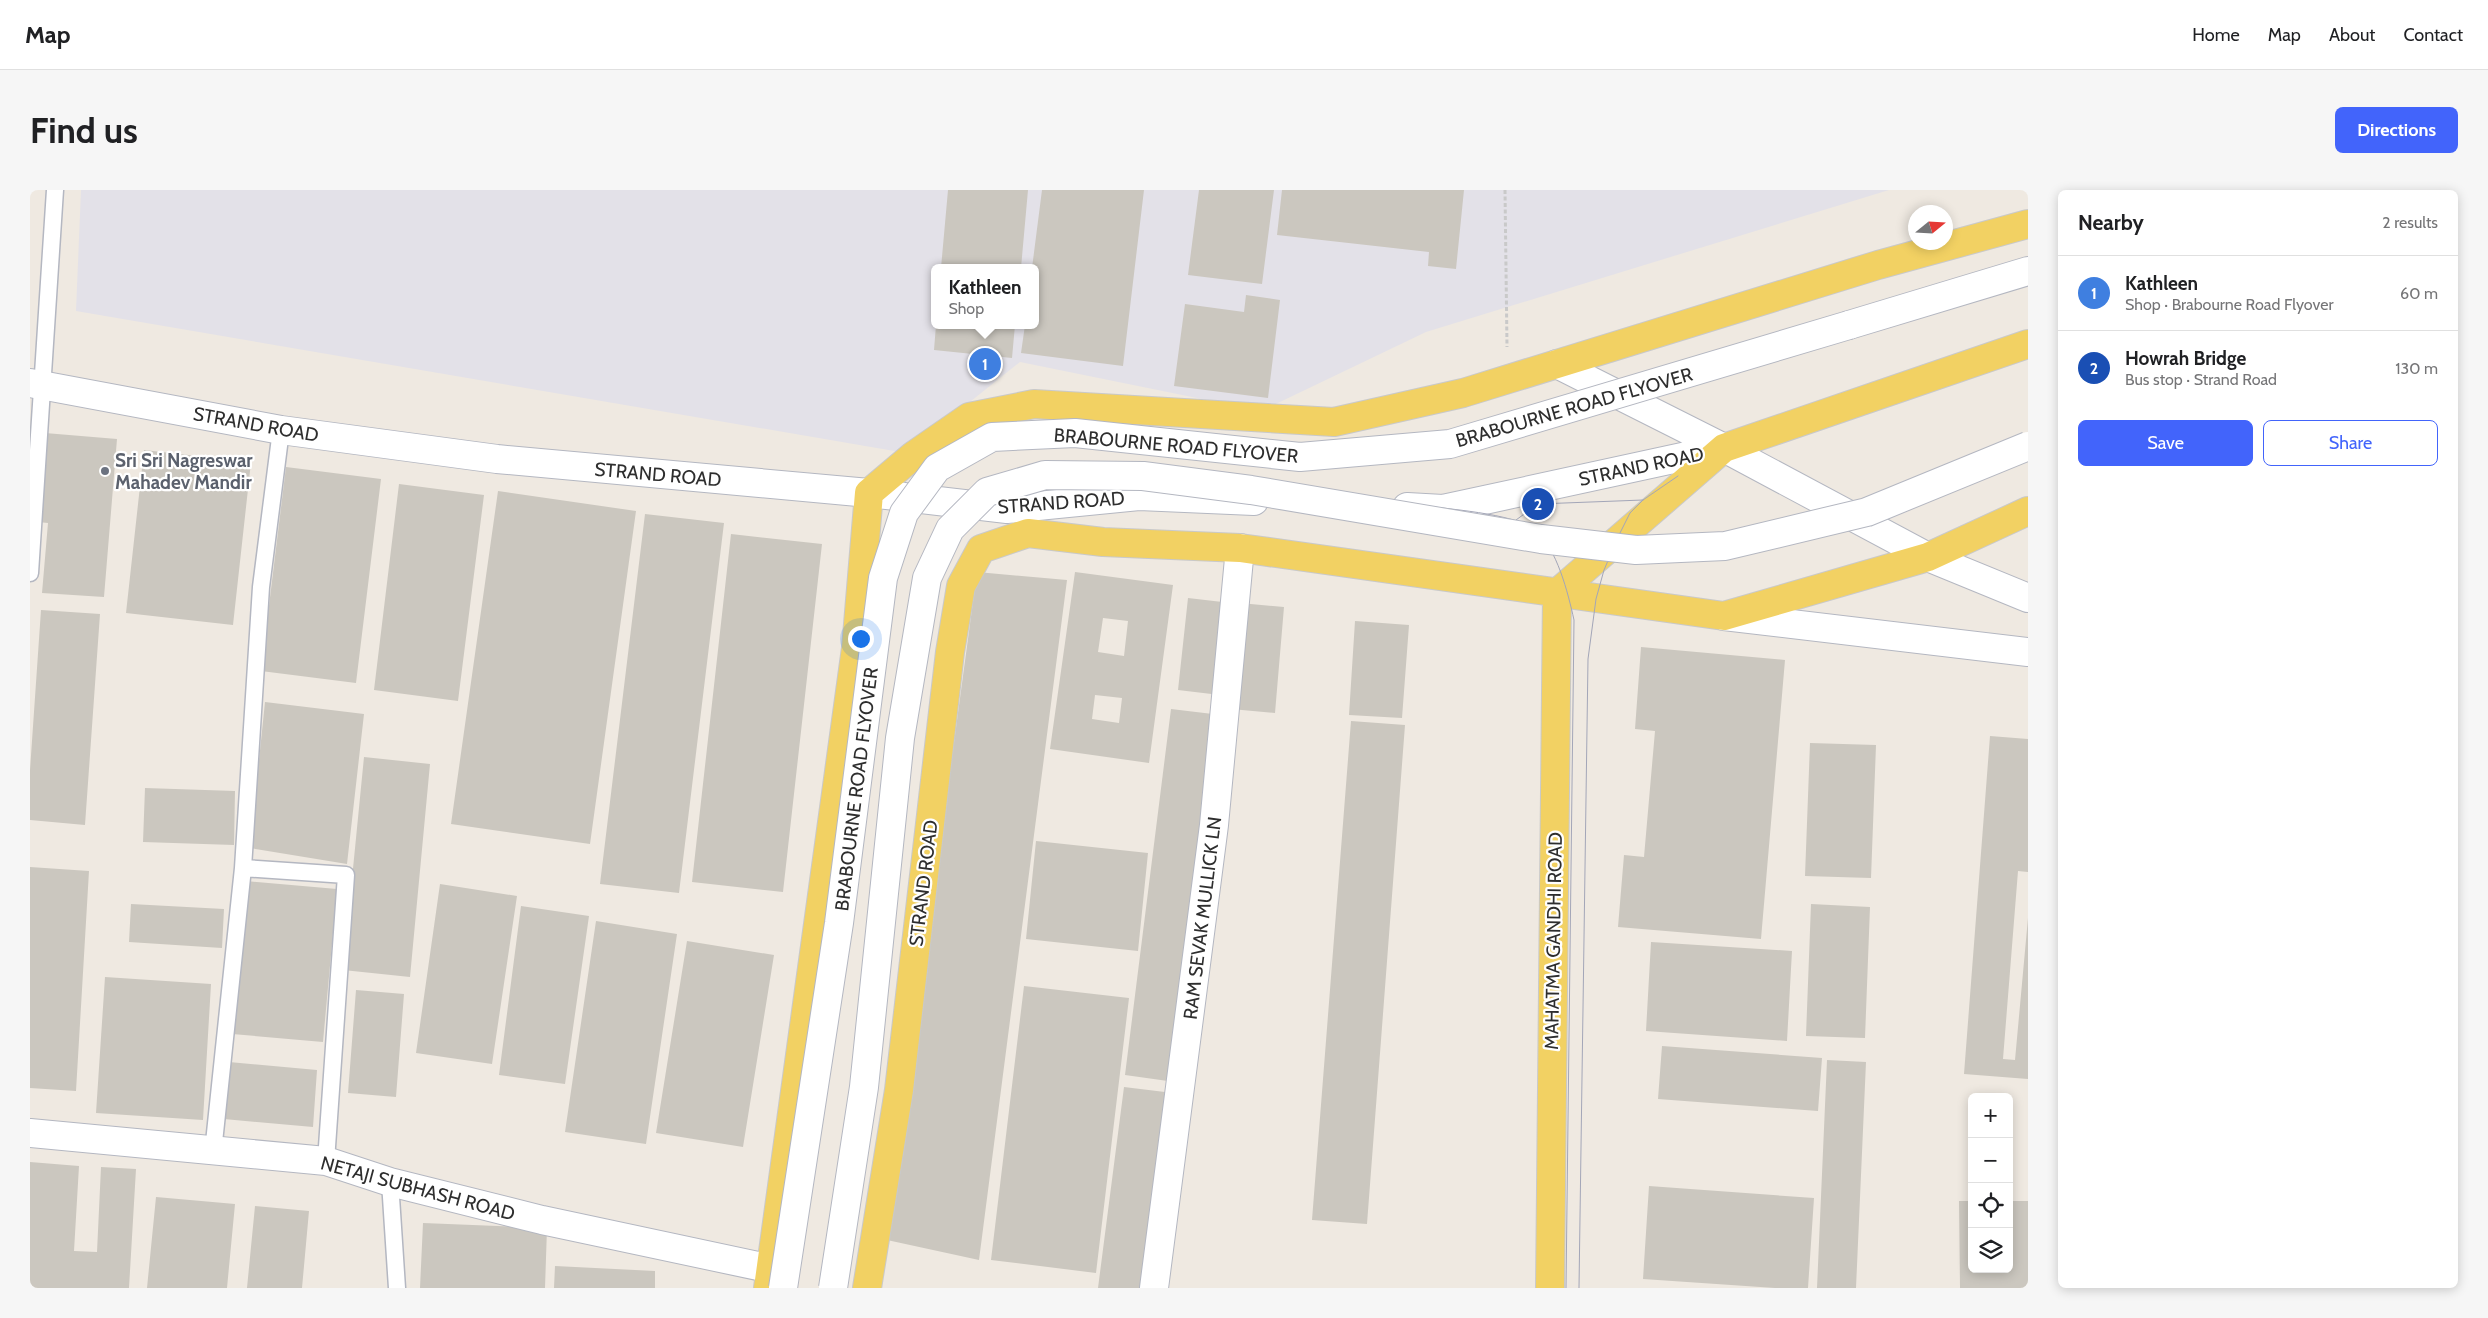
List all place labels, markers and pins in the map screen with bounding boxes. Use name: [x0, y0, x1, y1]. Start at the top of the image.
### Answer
pin: 1: [969, 345, 1001, 383]
place label: Sri Sri Nagreswar Mahadev Mandir: [115, 449, 253, 494]
marker: Sri Sri Nagreswar Mahadev Mandir: [99, 465, 111, 477]
pin: 2: [1522, 485, 1554, 523]

